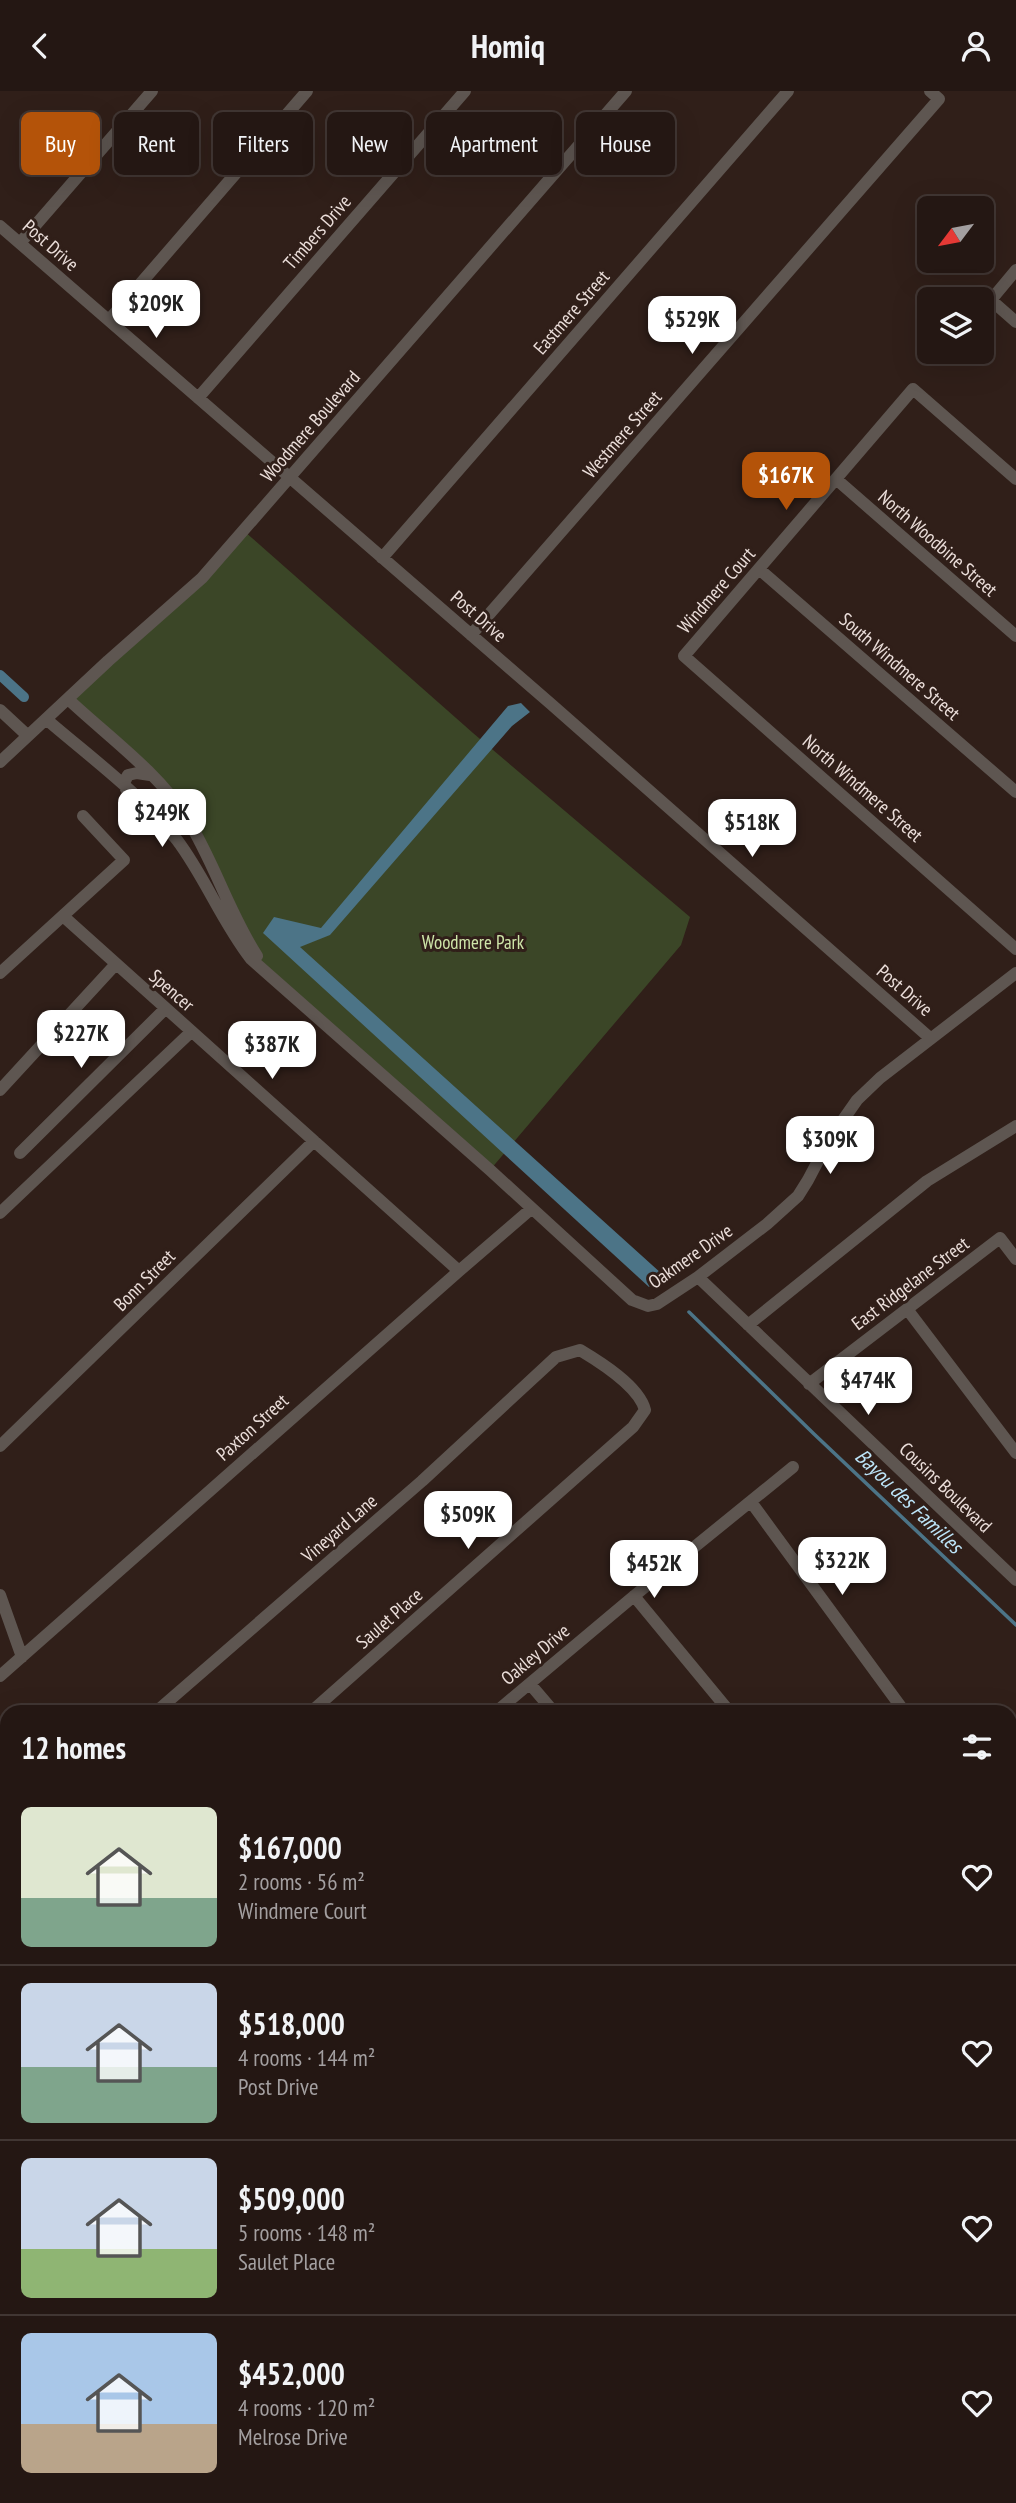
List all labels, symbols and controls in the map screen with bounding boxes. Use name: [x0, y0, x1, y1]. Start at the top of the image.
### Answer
text: Homiq: [471, 25, 545, 67]
icon: back: [21, 27, 59, 65]
icon: person: [957, 27, 995, 65]
chip: Buy: [21, 112, 100, 175]
chip: Rent: [114, 112, 199, 175]
chip: Filters: [213, 112, 313, 175]
chip: New: [327, 112, 412, 175]
chip: Apartment: [426, 112, 562, 175]
chip: House: [576, 112, 675, 175]
street label: Timbers Drive: [278, 190, 356, 274]
north arrow: [917, 196, 994, 273]
map controls: [917, 196, 994, 364]
street label: Post Drive: [18, 214, 84, 276]
street label: Eastmere Street: [528, 264, 615, 359]
pin: $209K: [107, 281, 205, 340]
button: layers: [917, 287, 994, 364]
text: $209K: [128, 288, 184, 317]
pin: $529K: [643, 296, 741, 356]
text: $529K: [664, 304, 720, 333]
street label: Woodmere Boulevard: [255, 365, 365, 487]
street label: Westmere Street: [577, 385, 667, 483]
pin: $167K: [737, 453, 835, 512]
text: $167K: [758, 460, 814, 489]
street label: North Woodbine Street: [874, 485, 1003, 602]
street label: Windmere Court: [672, 541, 760, 638]
street label: Post Drive: [446, 585, 512, 647]
street label: South Windmere Street: [835, 607, 966, 725]
street label: North Windmere Street: [798, 729, 929, 847]
pin: $249K: [113, 789, 211, 849]
text: $249K: [134, 797, 190, 826]
pin: $518K: [703, 799, 801, 859]
text: $518K: [724, 807, 780, 836]
park label: Woodmere Park: [422, 930, 525, 954]
street label: Post Drive: [872, 959, 938, 1021]
street label: Spencer: [144, 964, 200, 1017]
pin: $227K: [32, 1011, 130, 1070]
text: $227K: [53, 1018, 109, 1047]
pin: $387K: [223, 1021, 321, 1081]
text: $387K: [244, 1029, 300, 1058]
pin: $309K: [781, 1117, 879, 1176]
text: $309K: [802, 1124, 858, 1153]
street label: Oakmere Drive: [643, 1218, 737, 1294]
street label: East Ridgelane Street: [847, 1231, 974, 1335]
street label: Bonn Street: [108, 1244, 180, 1316]
pin: $474K: [819, 1357, 917, 1417]
text: $474K: [840, 1365, 896, 1394]
street label: Paxton Street: [211, 1388, 293, 1466]
street label: Cousins Boulevard: [895, 1437, 997, 1537]
water label: Bayou des Familles: [850, 1443, 970, 1560]
street label: Vineyard Lane: [296, 1489, 382, 1568]
pin: $509K: [419, 1491, 517, 1551]
text: $509K: [440, 1499, 496, 1528]
pin: $322K: [793, 1537, 891, 1597]
pin: $452K: [605, 1541, 703, 1600]
text: $322K: [814, 1545, 870, 1574]
text: $452K: [626, 1548, 682, 1577]
street label: Saulet Place: [351, 1582, 427, 1653]
street label: Oakley Drive: [496, 1618, 574, 1690]
text: 12 homes: [21, 1728, 126, 1767]
icon: filters: [958, 1728, 996, 1766]
text: $167,000: [238, 1828, 342, 1867]
icon: home: [77, 1835, 161, 1919]
icon: heart: [958, 1858, 996, 1896]
text: 2 rooms · 56 m²: [238, 1867, 365, 1896]
text: Windmere Court: [238, 1896, 367, 1925]
text: $518,000: [238, 2004, 345, 2043]
icon: home: [77, 2011, 161, 2095]
icon: heart: [958, 2034, 996, 2072]
text: 4 rooms · 144 m²: [238, 2043, 375, 2072]
text: Post Drive: [238, 2072, 318, 2101]
text: $509,000: [238, 2179, 345, 2218]
icon: home: [77, 2186, 161, 2270]
icon: heart: [958, 2209, 996, 2247]
text: 5 rooms · 148 m²: [238, 2218, 375, 2247]
text: Saulet Place: [238, 2247, 335, 2276]
text: $452,000: [238, 2354, 345, 2393]
icon: home: [77, 2361, 161, 2445]
icon: heart: [958, 2384, 996, 2422]
text: 4 rooms · 120 m²: [238, 2393, 375, 2422]
text: Melrose Drive: [238, 2422, 348, 2451]

